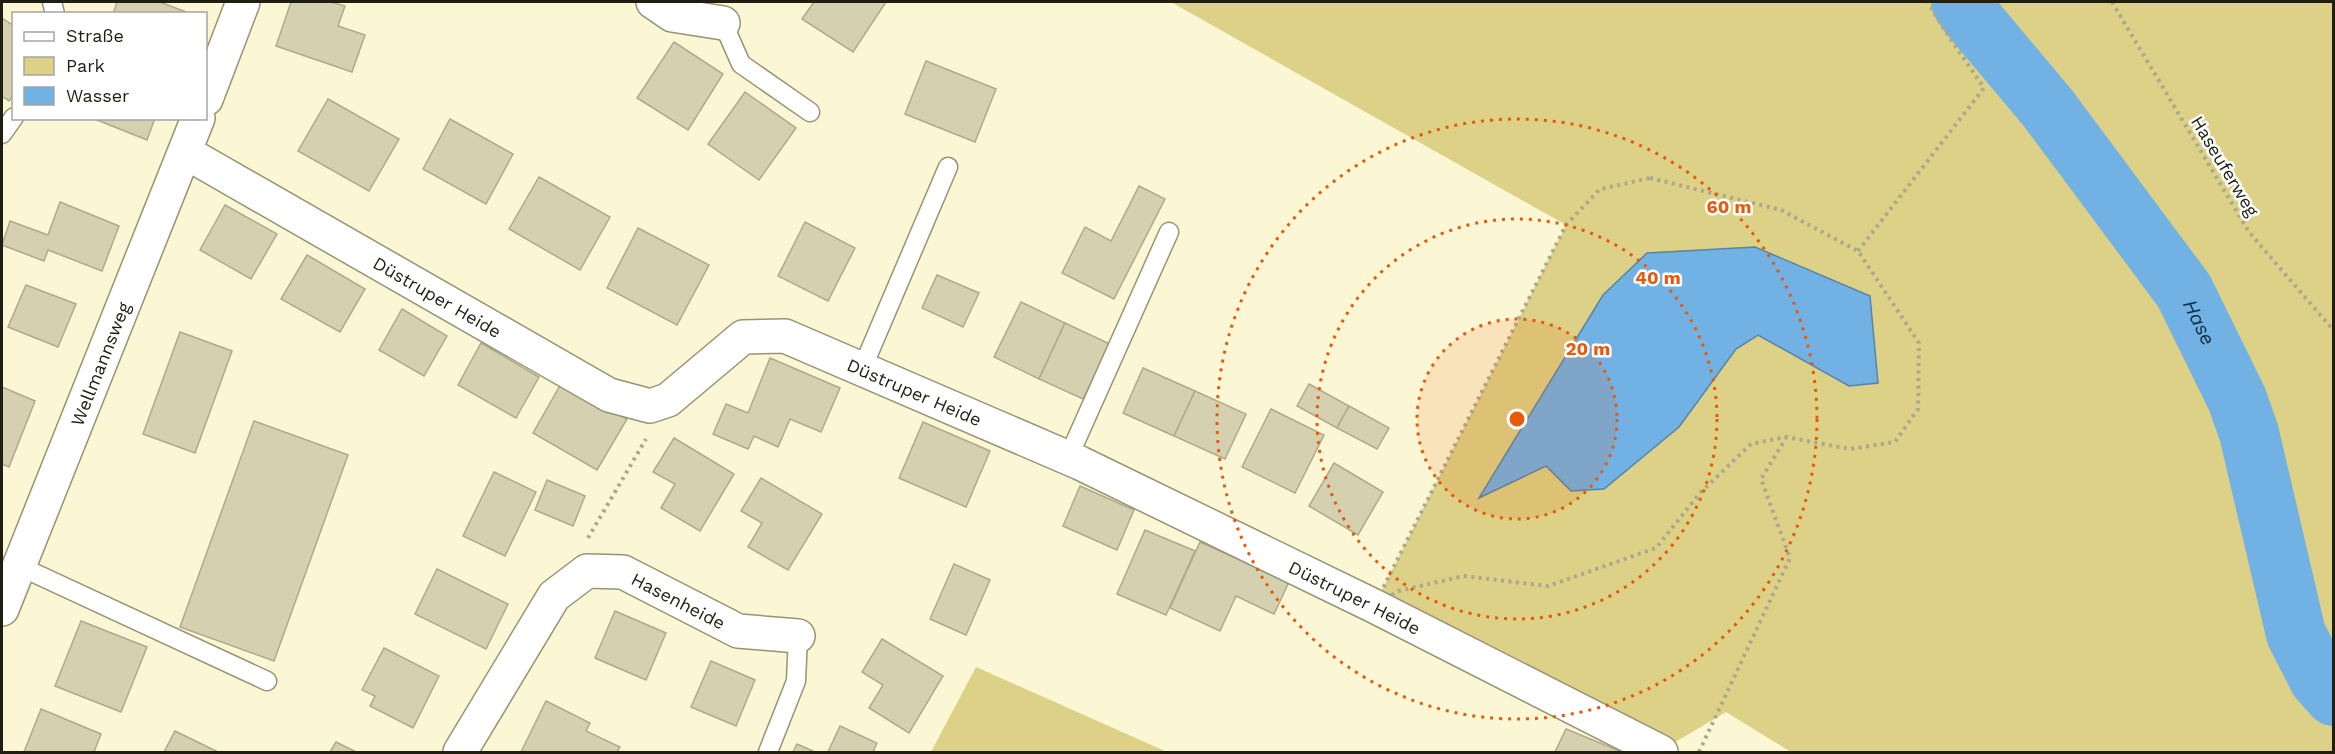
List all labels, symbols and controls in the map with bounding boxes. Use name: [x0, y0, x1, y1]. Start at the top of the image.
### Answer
legend: [12, 12, 207, 120]
text: Straße: [66, 25, 124, 46]
text: Park: [66, 55, 105, 76]
text: Wasser: [66, 85, 129, 106]
street label: Haseuferweg: [2187, 112, 2263, 220]
text: 60 m: [1707, 196, 1751, 217]
street label: Düstruper Heide: [370, 252, 505, 342]
text: 40 m: [1635, 267, 1681, 288]
water label: Hase: [2178, 295, 2221, 349]
street label: Wellmannsweg: [66, 298, 134, 429]
text: 20 m: [1566, 338, 1610, 359]
street label: Düstruper Heide: [844, 354, 985, 430]
centre of rings: [1507, 409, 1527, 429]
street label: Düstruper Heide: [1285, 556, 1424, 638]
street label: Hasenheide: [628, 568, 729, 633]

